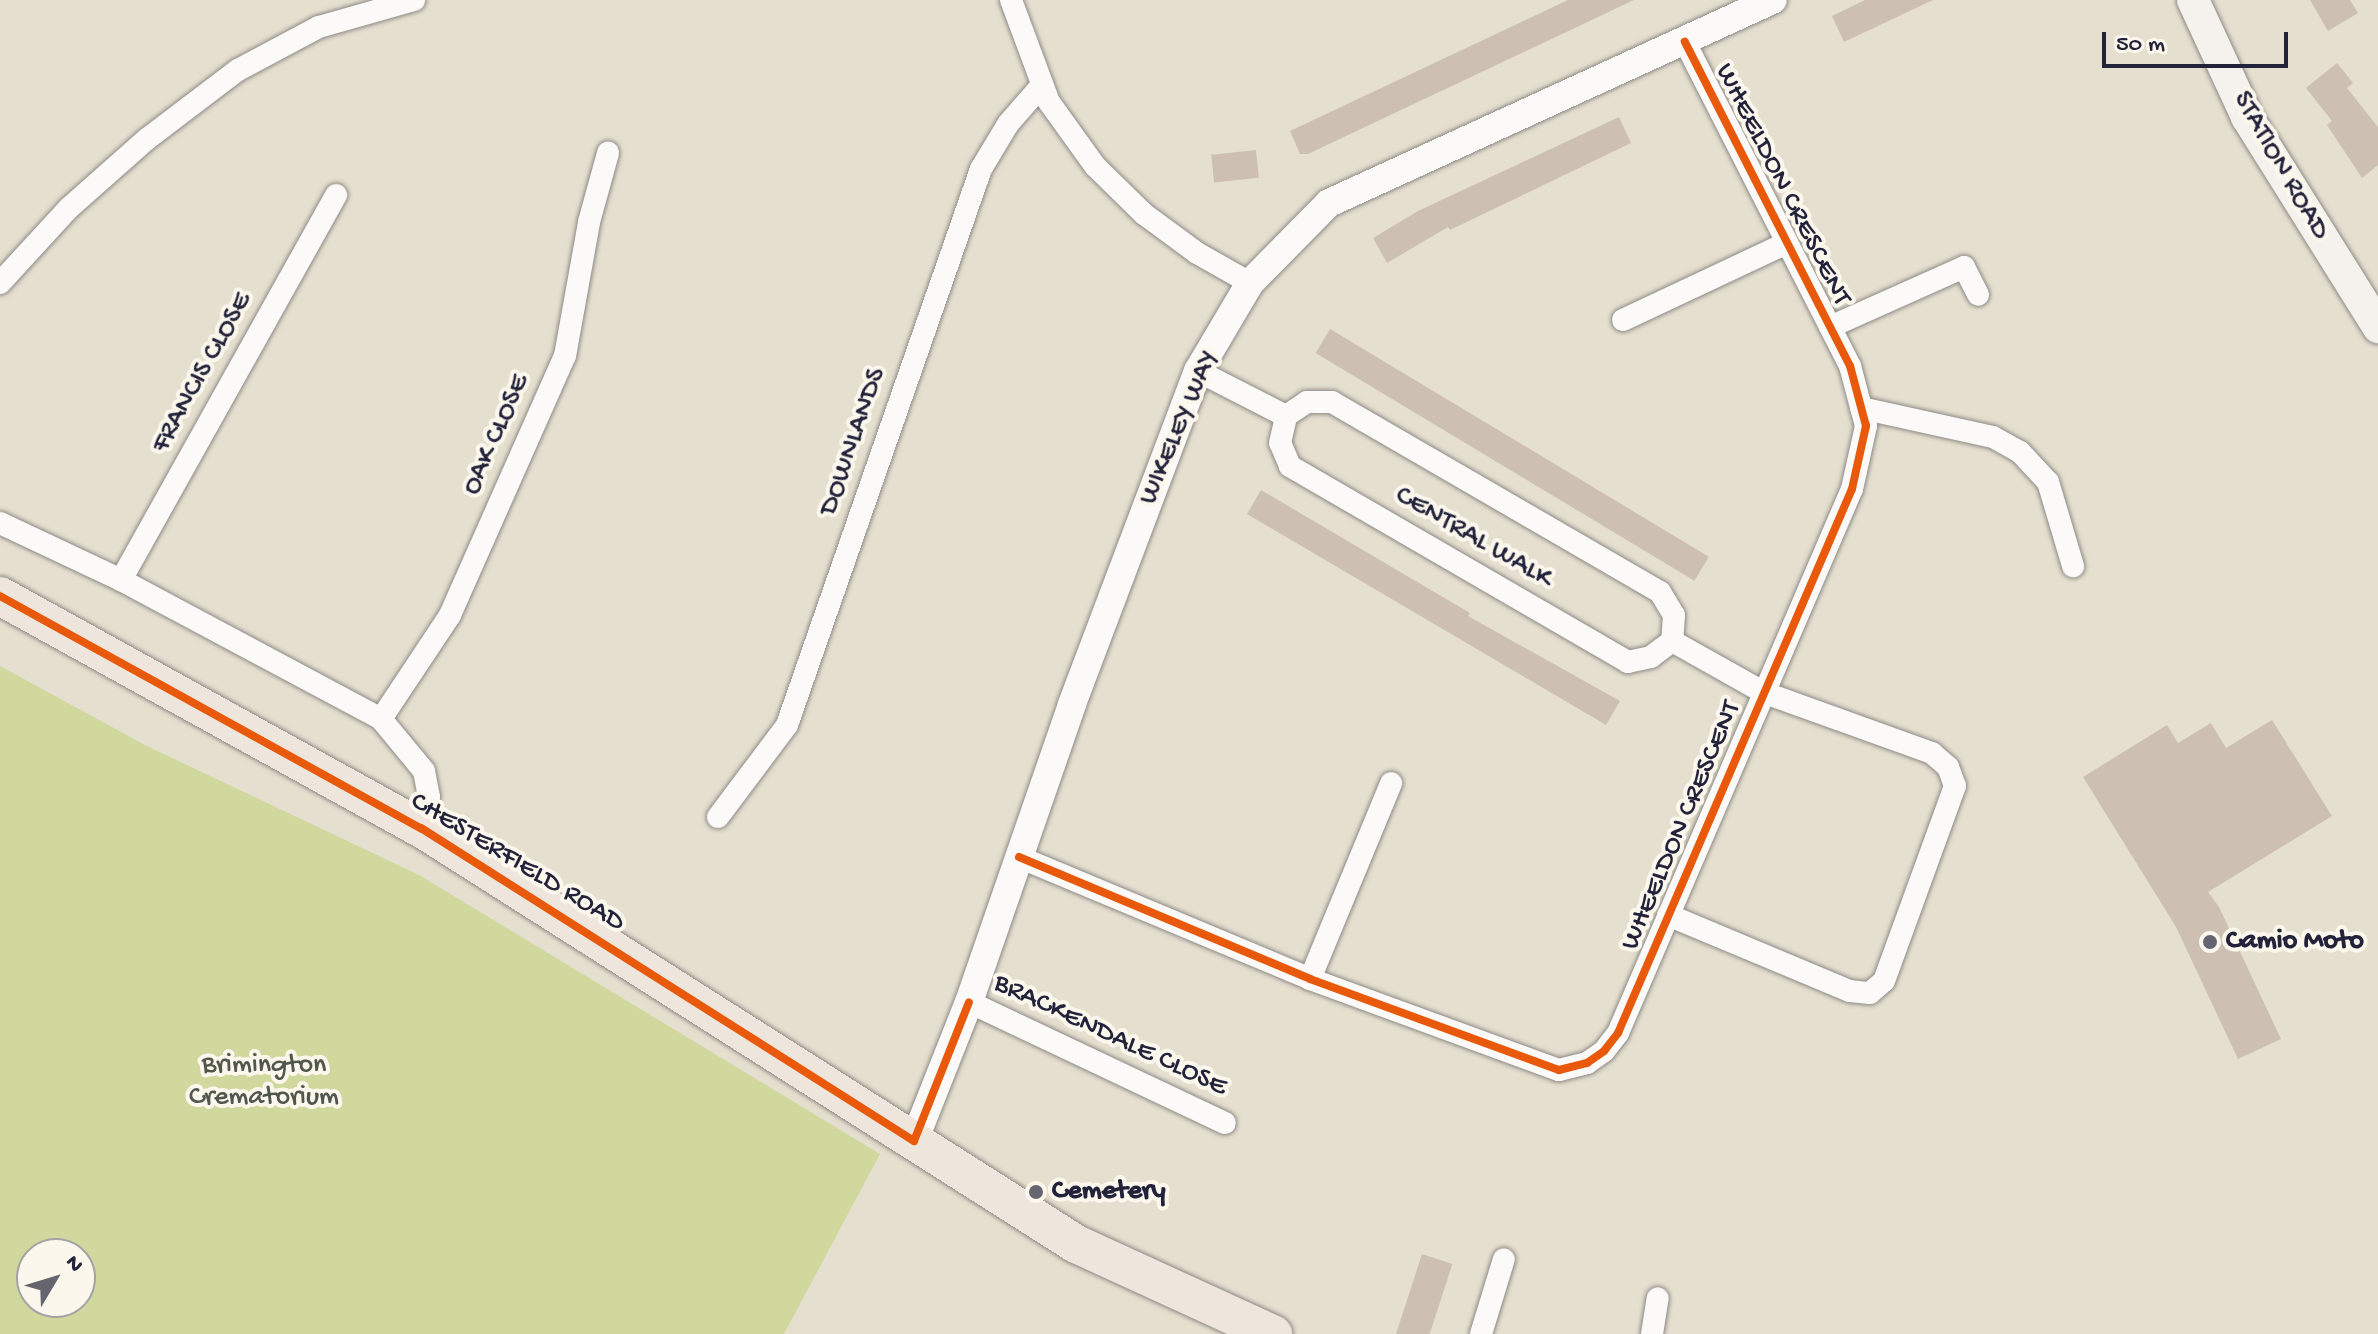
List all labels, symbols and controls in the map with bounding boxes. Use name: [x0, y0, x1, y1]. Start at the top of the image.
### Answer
scale bar: [2106, 16, 2292, 66]
text: 50 m: [2116, 31, 2165, 60]
street label: WHEELDON CRESCENT: [1706, 58, 1858, 312]
street label: STATION ROAD: [2224, 86, 2336, 246]
street label: FRANCIS CLOSE: [145, 287, 261, 459]
street label: WIKELEY WAY: [1132, 346, 1228, 510]
street label: DOWNLANDS: [813, 364, 895, 520]
street label: OAK CLOSE: [456, 370, 538, 500]
street label: CENTRAL WALK: [1389, 480, 1557, 596]
street label: WHEELDON CRESCENT: [1614, 697, 1750, 955]
street label: CHESTERFIELD ROAD: [404, 786, 630, 940]
place label: Camio Moto: [2226, 925, 2364, 959]
marker: Camio Moto: [2201, 933, 2219, 951]
street label: BRACKENDALE CLOSE: [988, 967, 1232, 1105]
park label: Brimington Crematorium: [189, 1049, 339, 1115]
place label: Cemetery: [1052, 1175, 1166, 1209]
marker: Cemetery: [1027, 1183, 1045, 1201]
north arrow: [16, 1238, 96, 1318]
text: N: [59, 1251, 88, 1278]

